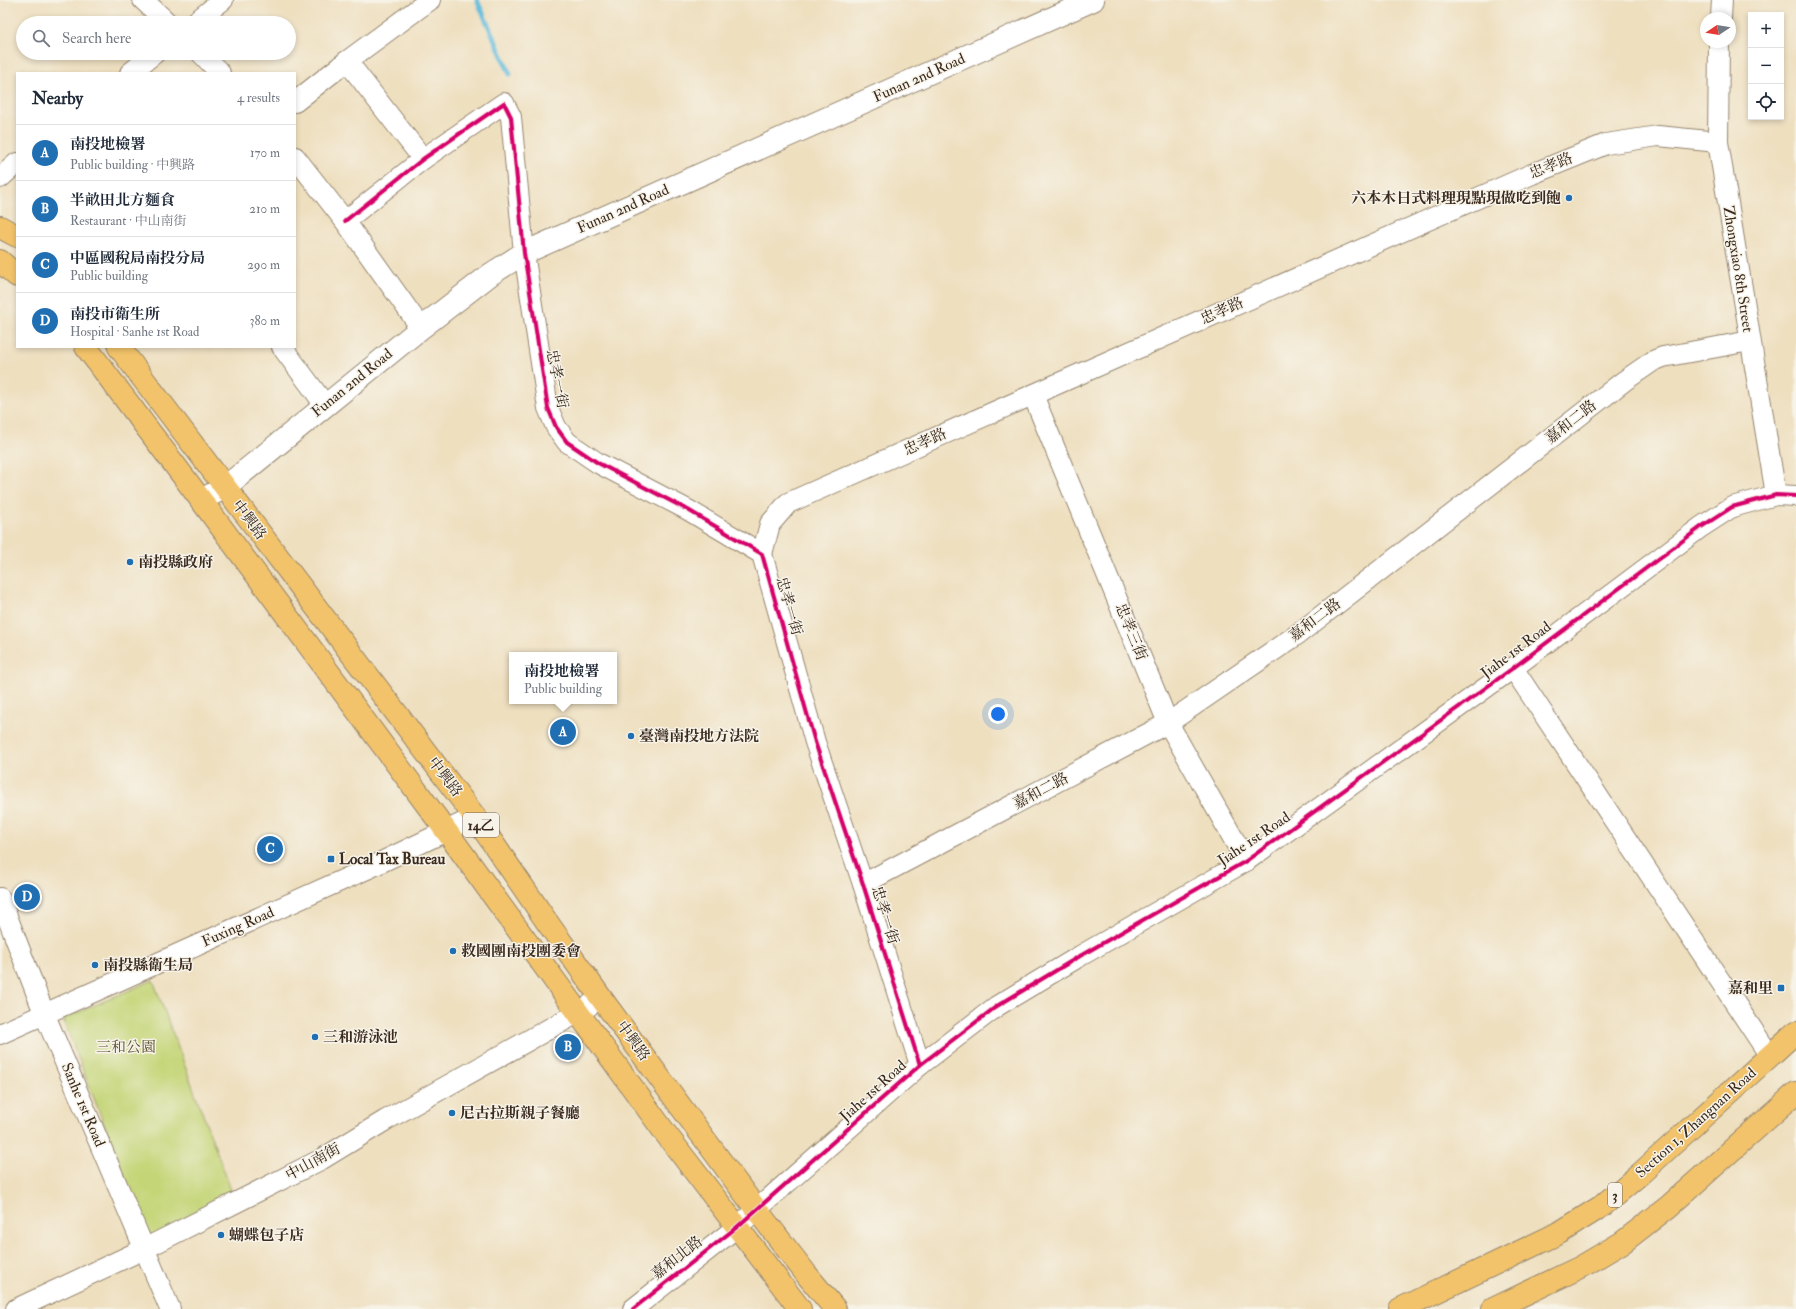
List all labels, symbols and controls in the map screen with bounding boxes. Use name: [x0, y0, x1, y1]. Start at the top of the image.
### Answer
north arrow: [1700, 12, 1736, 48]
map controls: [1748, 12, 1784, 120]
button: +: [1748, 12, 1784, 48]
search box: [16, 16, 296, 60]
icon: search: [30, 27, 52, 49]
text: Search here: [62, 29, 131, 48]
button: −: [1748, 48, 1784, 84]
street label: Funan 2nd Road: [870, 49, 969, 107]
button: locate: [1748, 84, 1784, 120]
text: Nearby: [32, 88, 83, 109]
text: 4 results: [237, 90, 280, 106]
text: 南投地檢署: [70, 135, 145, 154]
text: A: [41, 145, 49, 161]
text: 170 m: [250, 145, 280, 161]
street label: 忠孝路: [1527, 149, 1575, 183]
text: Public building · 中興路: [70, 157, 195, 173]
street label: Funan 2nd Road: [574, 180, 673, 238]
place label: 六本木日式料理現點現做吃到飽: [1351, 189, 1561, 208]
text: 半畝田北方麵食: [70, 191, 175, 210]
marker: 六本木日式料理現點現做吃到飽: [1564, 193, 1574, 203]
text: B: [41, 201, 49, 217]
text: 210 m: [249, 201, 280, 217]
street label: Zhongxiao 8th Street: [1719, 204, 1757, 334]
text: Restaurant · 中山南街: [70, 213, 186, 229]
text: 中區國稅局南投分局: [70, 249, 205, 268]
text: C: [40, 257, 50, 273]
text: 290 m: [247, 257, 280, 273]
text: Public building: [70, 268, 148, 284]
street label: 忠孝路: [1198, 293, 1246, 329]
text: 南投市衛生所: [70, 305, 160, 324]
text: D: [40, 313, 50, 329]
text: 380 m: [249, 313, 280, 329]
text: Hospital · Sanhe 1st Road: [70, 324, 200, 340]
street label: Funan 2nd Road: [308, 344, 397, 421]
street label: 忠孝一街: [542, 348, 572, 410]
street label: 嘉和二路: [1542, 396, 1600, 448]
street label: 忠孝路: [901, 424, 949, 460]
street label: 中興路: [228, 496, 270, 544]
place label: 南投縣政府: [138, 553, 213, 572]
marker: 南投縣政府: [125, 557, 135, 567]
street label: 忠孝一街: [772, 575, 806, 637]
street label: 嘉和二路: [1285, 594, 1345, 646]
street label: 忠孝三街: [1111, 601, 1151, 663]
street label: Jiahe 1st Road: [1476, 617, 1556, 684]
popup: [509, 652, 617, 704]
text: 南投地檢署: [524, 662, 599, 681]
text: Public building: [524, 681, 602, 697]
your location: [988, 704, 1008, 724]
pin: A: [550, 717, 576, 747]
place label: 臺灣南投地方法院: [639, 727, 759, 746]
marker: 臺灣南投地方法院: [626, 731, 636, 741]
street label: 中興路: [424, 753, 466, 801]
street label: 嘉和二路: [1010, 769, 1072, 813]
street label: Jiahe 1st Road: [1213, 807, 1295, 872]
road number: 14乙: [463, 813, 499, 837]
pin: C: [257, 834, 283, 864]
place label: Local Tax Bureau: [339, 850, 445, 869]
marker: Local Tax Bureau: [326, 854, 336, 864]
pin: D: [14, 882, 40, 912]
street label: 忠孝一街: [867, 884, 903, 946]
street label: Fuxing Road: [199, 902, 278, 951]
place label: 救國團南投團委會: [461, 942, 581, 961]
marker: 救國團南投團委會: [448, 946, 458, 956]
place label: 南投縣衛生局: [103, 956, 193, 975]
marker: 南投縣衛生局: [90, 960, 100, 970]
place label: 嘉和里: [1728, 979, 1773, 998]
marker: 嘉和里: [1776, 983, 1786, 993]
street label: 中興路: [612, 1017, 654, 1065]
place label: 三和游泳池: [323, 1028, 398, 1047]
marker: 三和游泳池: [310, 1032, 320, 1042]
pin: B: [555, 1032, 581, 1062]
park label: 三和公園: [96, 1038, 156, 1057]
street label: Jiahe 1st Road: [835, 1056, 911, 1127]
street label: Sanhe 1st Road: [57, 1060, 109, 1150]
street label: Section 1, Zhangnan Road: [1632, 1063, 1761, 1182]
place label: 尼古拉斯親子餐廳: [460, 1104, 580, 1123]
marker: 尼古拉斯親子餐廳: [447, 1108, 457, 1118]
street label: 中山南街: [282, 1139, 344, 1185]
road number: 3: [1608, 1183, 1622, 1207]
place label: 蝴蝶包子店: [229, 1226, 304, 1245]
marker: 蝴蝶包子店: [216, 1230, 226, 1240]
street label: 嘉和北路: [648, 1232, 706, 1284]

